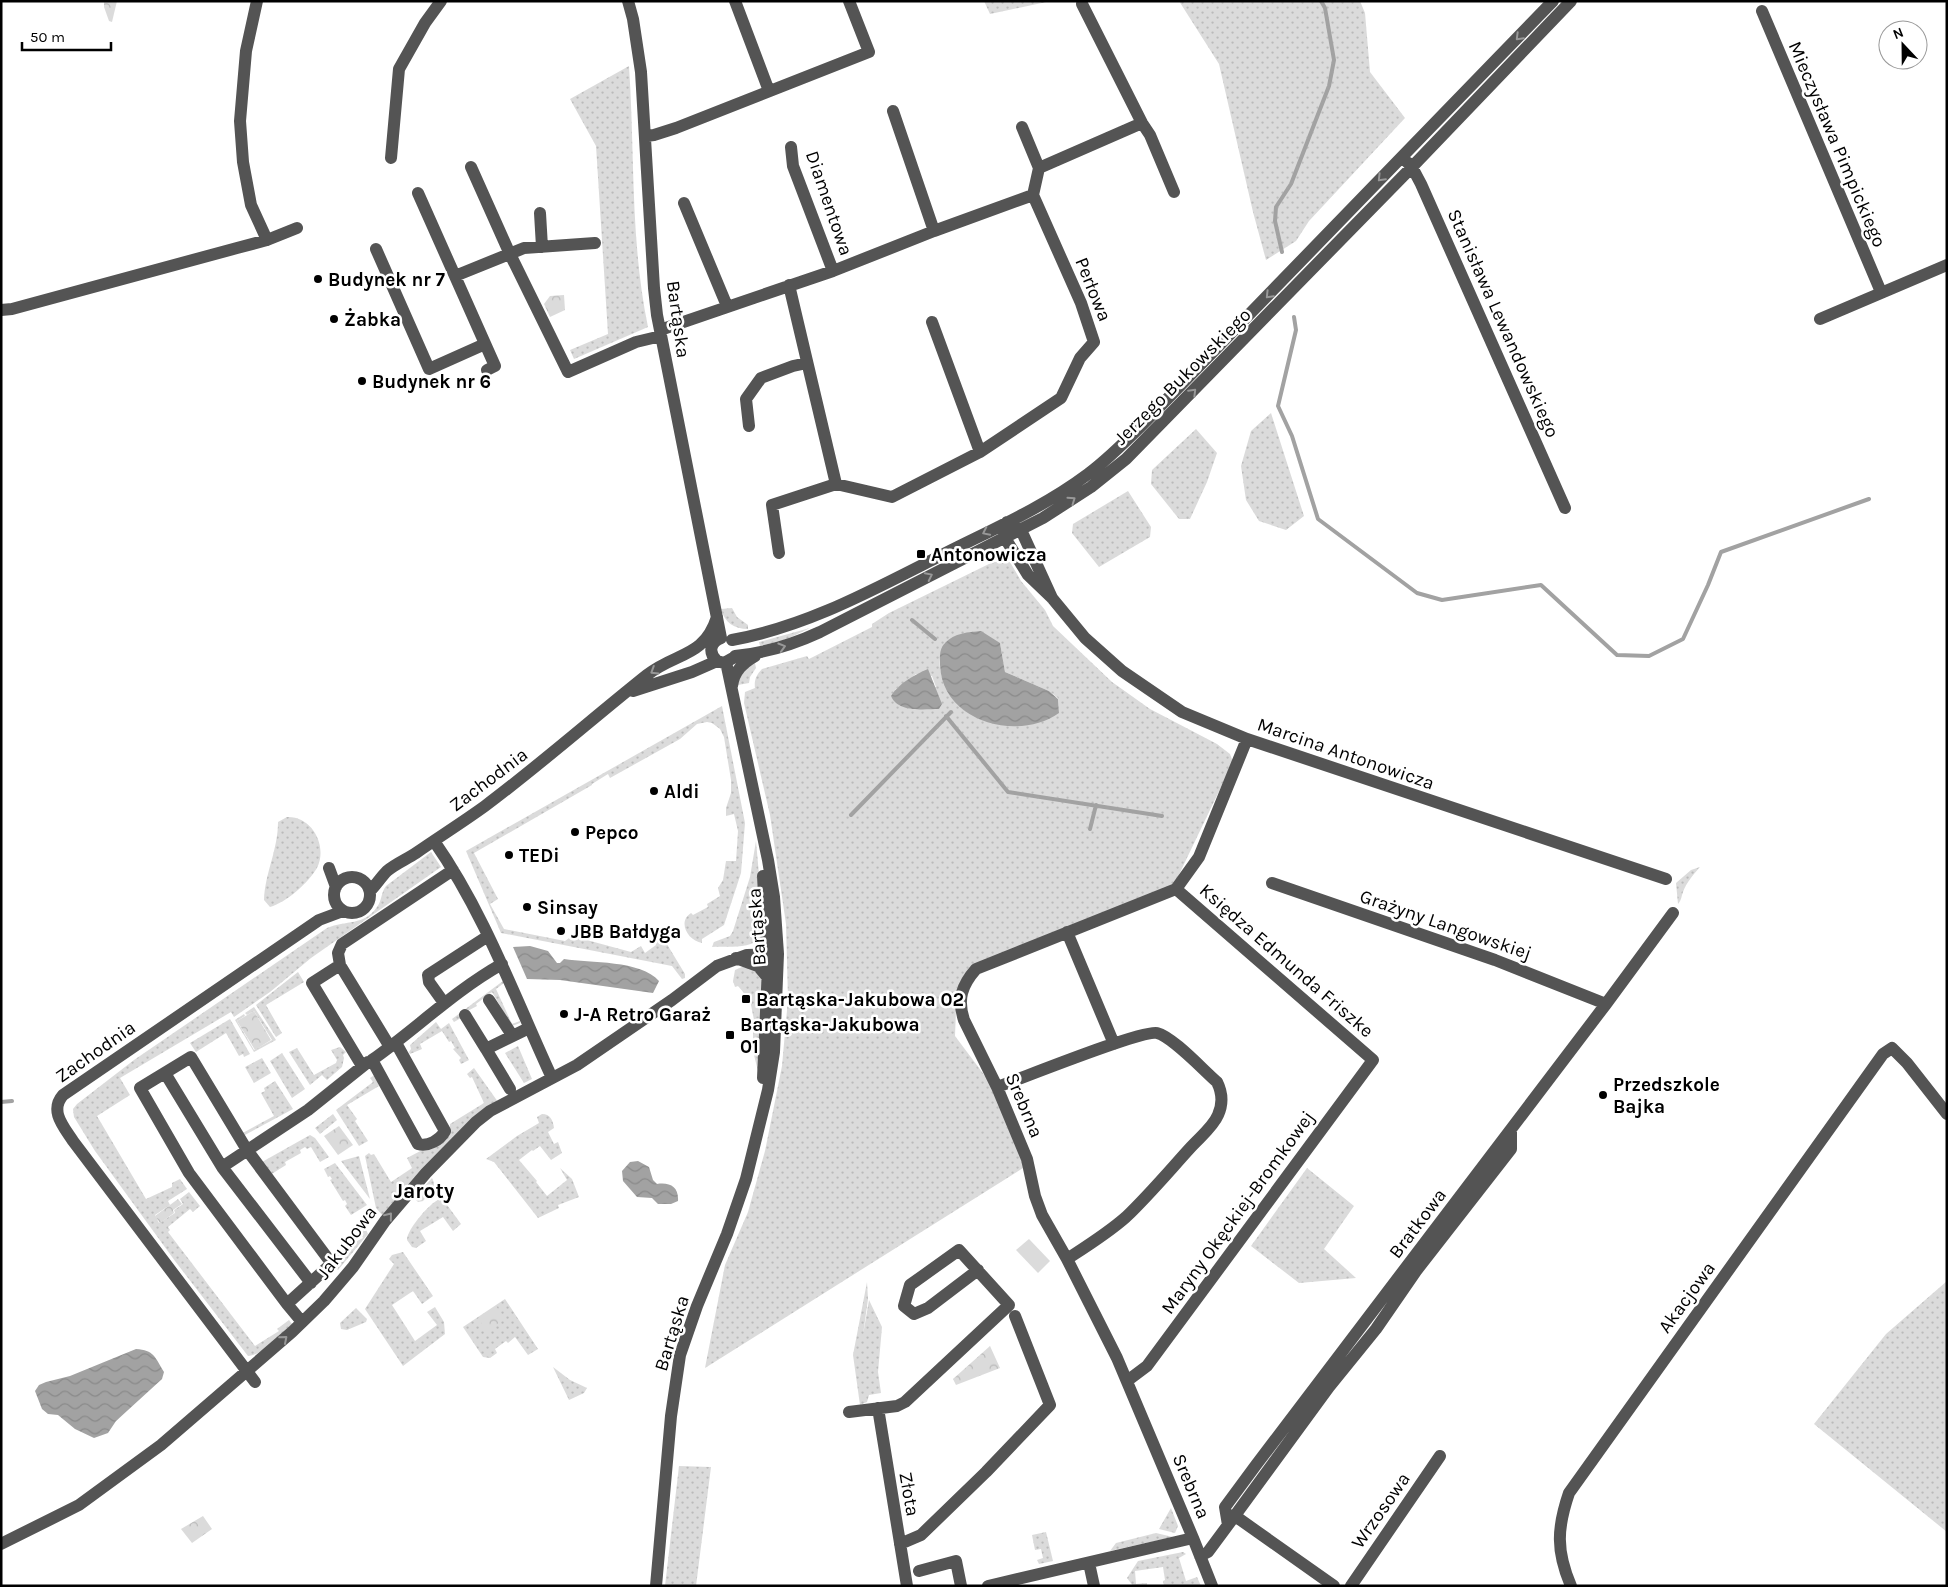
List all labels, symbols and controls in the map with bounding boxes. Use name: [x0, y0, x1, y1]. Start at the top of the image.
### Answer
scale bar: [22, 20, 111, 52]
north arrow: [1878, 20, 1928, 70]
text: N: [1890, 24, 1906, 43]
text: 50 m: [30, 28, 65, 46]
one-way arrow: [1516, 31, 1525, 40]
street label: Mieczysława Pimpickiego: [1784, 38, 1890, 251]
street label: Diamentowa: [801, 148, 857, 259]
one-way arrow: [1378, 172, 1387, 181]
street label: Stanisława Lewandowskiego: [1443, 206, 1564, 441]
street label: Perłowa: [1070, 254, 1116, 325]
place label: Budynek nr 7: [328, 269, 446, 291]
marker: Budynek nr 7: [312, 273, 324, 285]
street label: Bartąska: [662, 279, 694, 359]
one-way arrow: [1266, 289, 1275, 298]
street label: Jerzego Bukowskiego: [1110, 304, 1256, 450]
place label: Żabka: [344, 308, 401, 331]
marker: Żabka: [328, 313, 340, 325]
place label: Budynek nr 6: [372, 371, 491, 393]
marker: Budynek nr 6: [356, 375, 368, 387]
one-way arrow: [1187, 389, 1196, 398]
one-way arrow: [1066, 497, 1076, 506]
one-way arrow: [982, 526, 991, 537]
place label: Antonowicza: [931, 544, 1047, 566]
marker: Antonowicza: [915, 548, 927, 560]
one-way arrow: [923, 573, 932, 583]
one-way arrow: [778, 642, 786, 652]
one-way arrow: [651, 664, 660, 674]
street label: Marcina Antonowicza: [1254, 713, 1437, 795]
street label: Zachodnia: [445, 743, 532, 816]
place label: Aldi: [664, 781, 700, 803]
marker: Aldi: [648, 785, 660, 797]
place label: Pepco: [585, 822, 639, 844]
marker: Pepco: [569, 826, 581, 838]
place label: TEDi: [519, 845, 560, 867]
marker: TEDi: [503, 849, 515, 861]
street label: Księdza Edmunda Friszke: [1195, 879, 1378, 1042]
street label: Grażyny Langowskiej: [1357, 885, 1534, 965]
street label: Bartąska: [743, 887, 771, 967]
place label: Sinsay: [537, 897, 598, 919]
marker: Sinsay: [521, 901, 533, 913]
place label: JBB Bałdyga: [571, 921, 681, 943]
marker: JBB Bałdyga: [555, 925, 567, 937]
place label: Bartąska-Jakubowa 02: [756, 989, 964, 1011]
marker: Bartąska-Jakubowa 02: [740, 993, 752, 1005]
place label: J-A Retro Garaż: [574, 1004, 711, 1026]
marker: J-A Retro Garaż: [558, 1008, 570, 1020]
place label: Bartąska-Jakubowa 01: [740, 1014, 920, 1058]
street label: Zachodnia: [52, 1016, 140, 1087]
marker: Bartąska-Jakubowa 01: [724, 1029, 736, 1041]
street label: Srebrna: [1001, 1070, 1048, 1141]
place label: Przedszkole Bajka: [1613, 1074, 1720, 1118]
marker: Przedszkole Bajka: [1597, 1089, 1609, 1101]
street label: Maryny Okęckiej-Bromkowej: [1157, 1107, 1319, 1318]
district label: Jaroty: [394, 1179, 455, 1203]
street label: Bratkowa: [1384, 1184, 1451, 1263]
street label: Jakubowa: [312, 1202, 382, 1284]
one-way arrow: [383, 1213, 392, 1222]
street label: Akacjowa: [1654, 1258, 1720, 1337]
street label: Bartąska: [650, 1293, 694, 1374]
one-way arrow: [278, 1336, 287, 1345]
street label: Srebrna: [1168, 1451, 1215, 1522]
street label: Wrzosowa: [1347, 1469, 1415, 1553]
street label: Złota: [894, 1470, 924, 1518]

